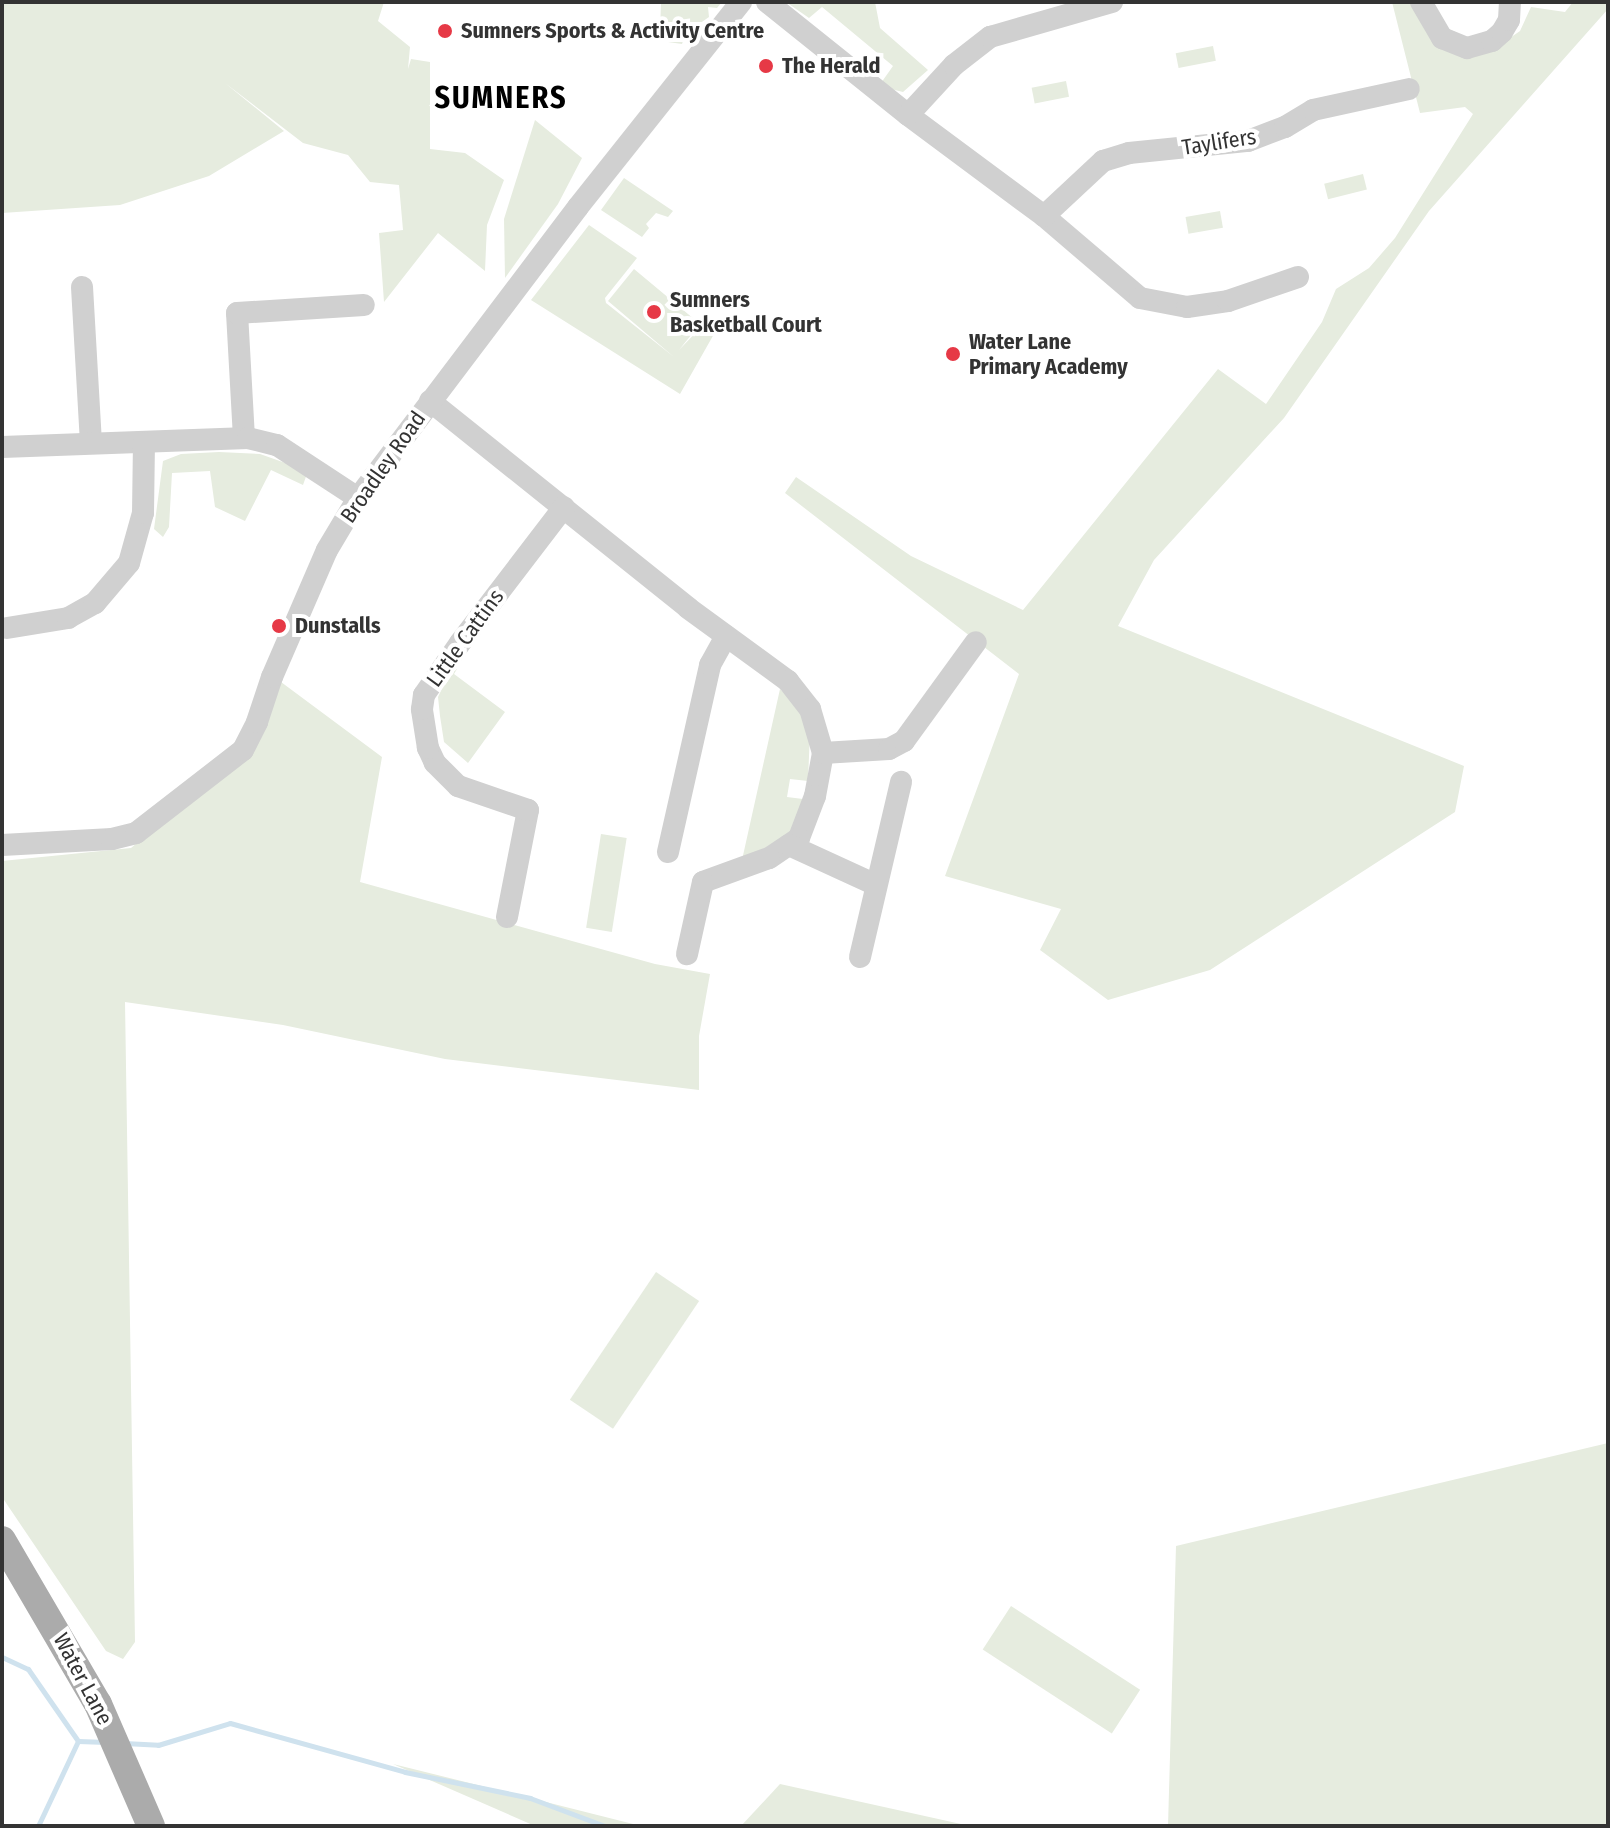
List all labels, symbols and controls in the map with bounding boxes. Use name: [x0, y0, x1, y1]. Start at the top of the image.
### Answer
place label: Sumners Sports & Activity Centre: [461, 18, 764, 44]
marker: Sumners Sports & Activity Centre: [436, 22, 454, 40]
place label: The Herald: [782, 53, 880, 79]
marker: The Herald: [757, 57, 775, 75]
district label: SUMNERS: [434, 80, 568, 116]
street label: Taylifers: [1180, 123, 1258, 161]
place label: Sumners Basketball Court: [670, 286, 822, 338]
marker: Sumners Basketball Court: [645, 303, 663, 321]
place label: Water Lane Primary Academy: [969, 328, 1128, 380]
marker: Water Lane Primary Academy: [944, 345, 962, 363]
street label: Broadley Road: [335, 406, 431, 528]
street label: Little Cattins: [421, 584, 509, 692]
place label: Dunstalls: [295, 613, 381, 639]
marker: Dunstalls: [270, 617, 288, 635]
street label: Water Lane: [48, 1629, 118, 1729]

